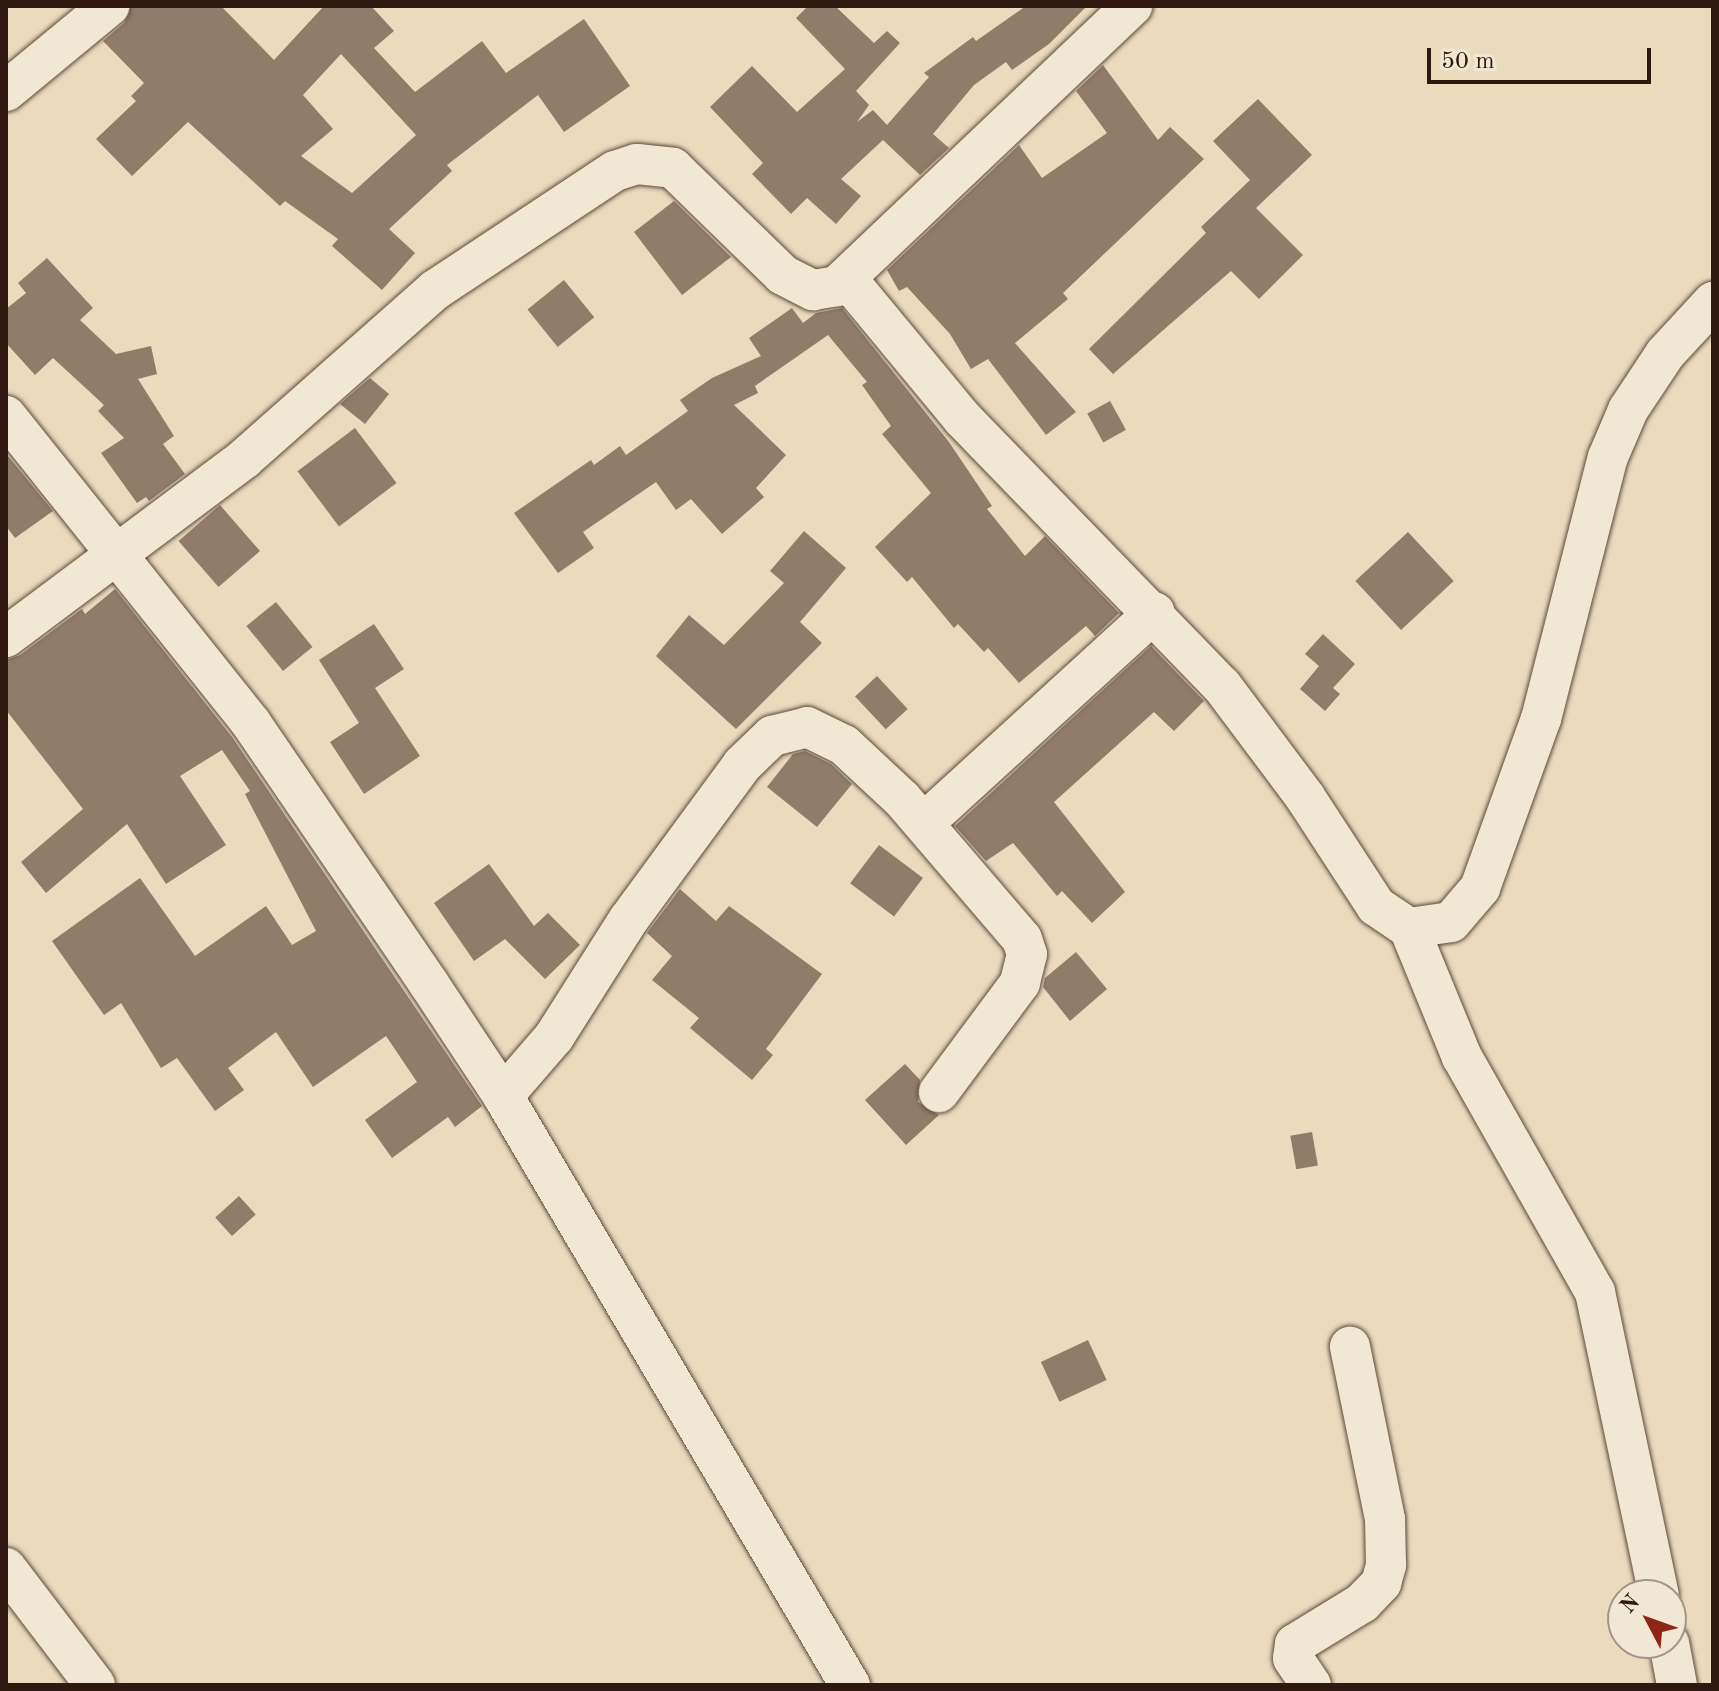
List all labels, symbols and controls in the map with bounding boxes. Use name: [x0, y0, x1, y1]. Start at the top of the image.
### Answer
scale bar: [1431, 32, 1655, 82]
text: 50 m: [1441, 50, 1495, 74]
north arrow: [1607, 1579, 1687, 1659]
text: N: [1617, 1591, 1644, 1618]

